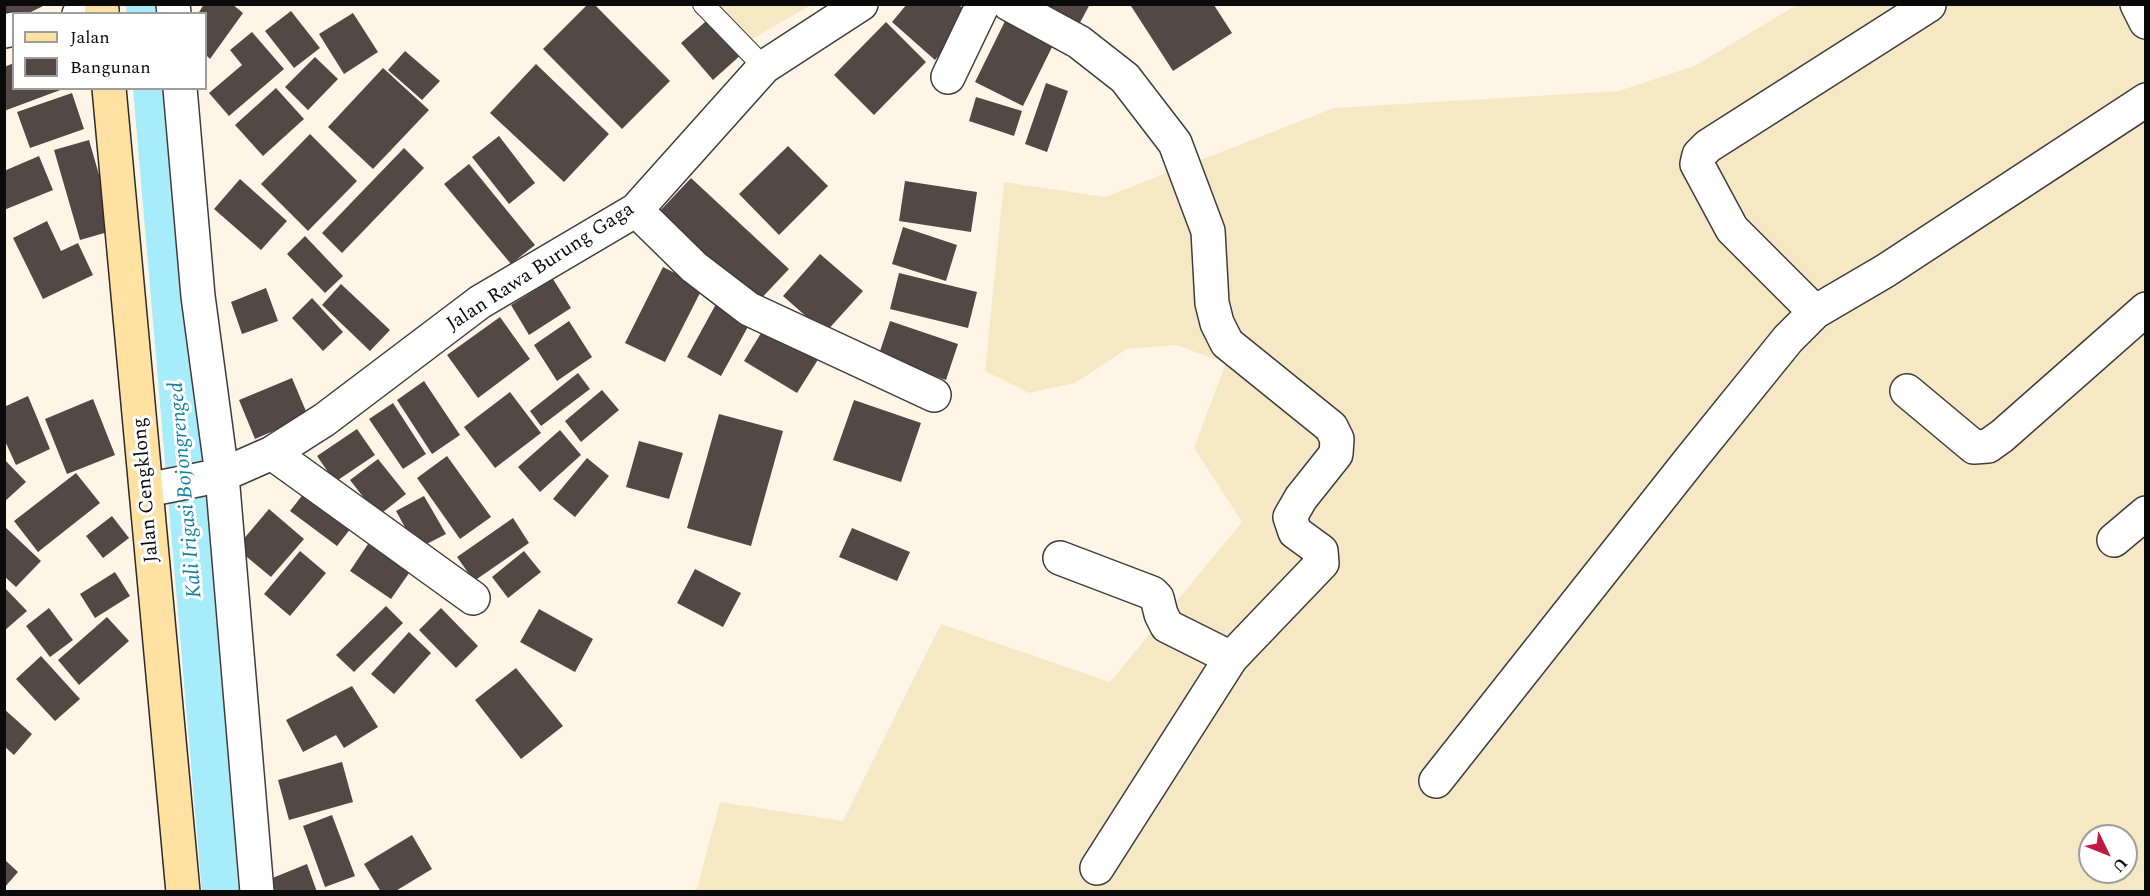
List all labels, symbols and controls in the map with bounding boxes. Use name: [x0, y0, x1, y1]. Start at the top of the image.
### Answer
legend: [12, 12, 207, 90]
text: Jalan: [70, 24, 110, 51]
text: Bangunan: [70, 54, 151, 81]
street label: Jalan Rawa Burung Gaga: [443, 198, 639, 338]
water label: Kali Irigasi Bojongrenged: [165, 381, 209, 599]
street label: Jalan Cengklong: [129, 416, 165, 564]
north arrow: [2078, 824, 2138, 884]
text: U: [2106, 852, 2133, 878]

